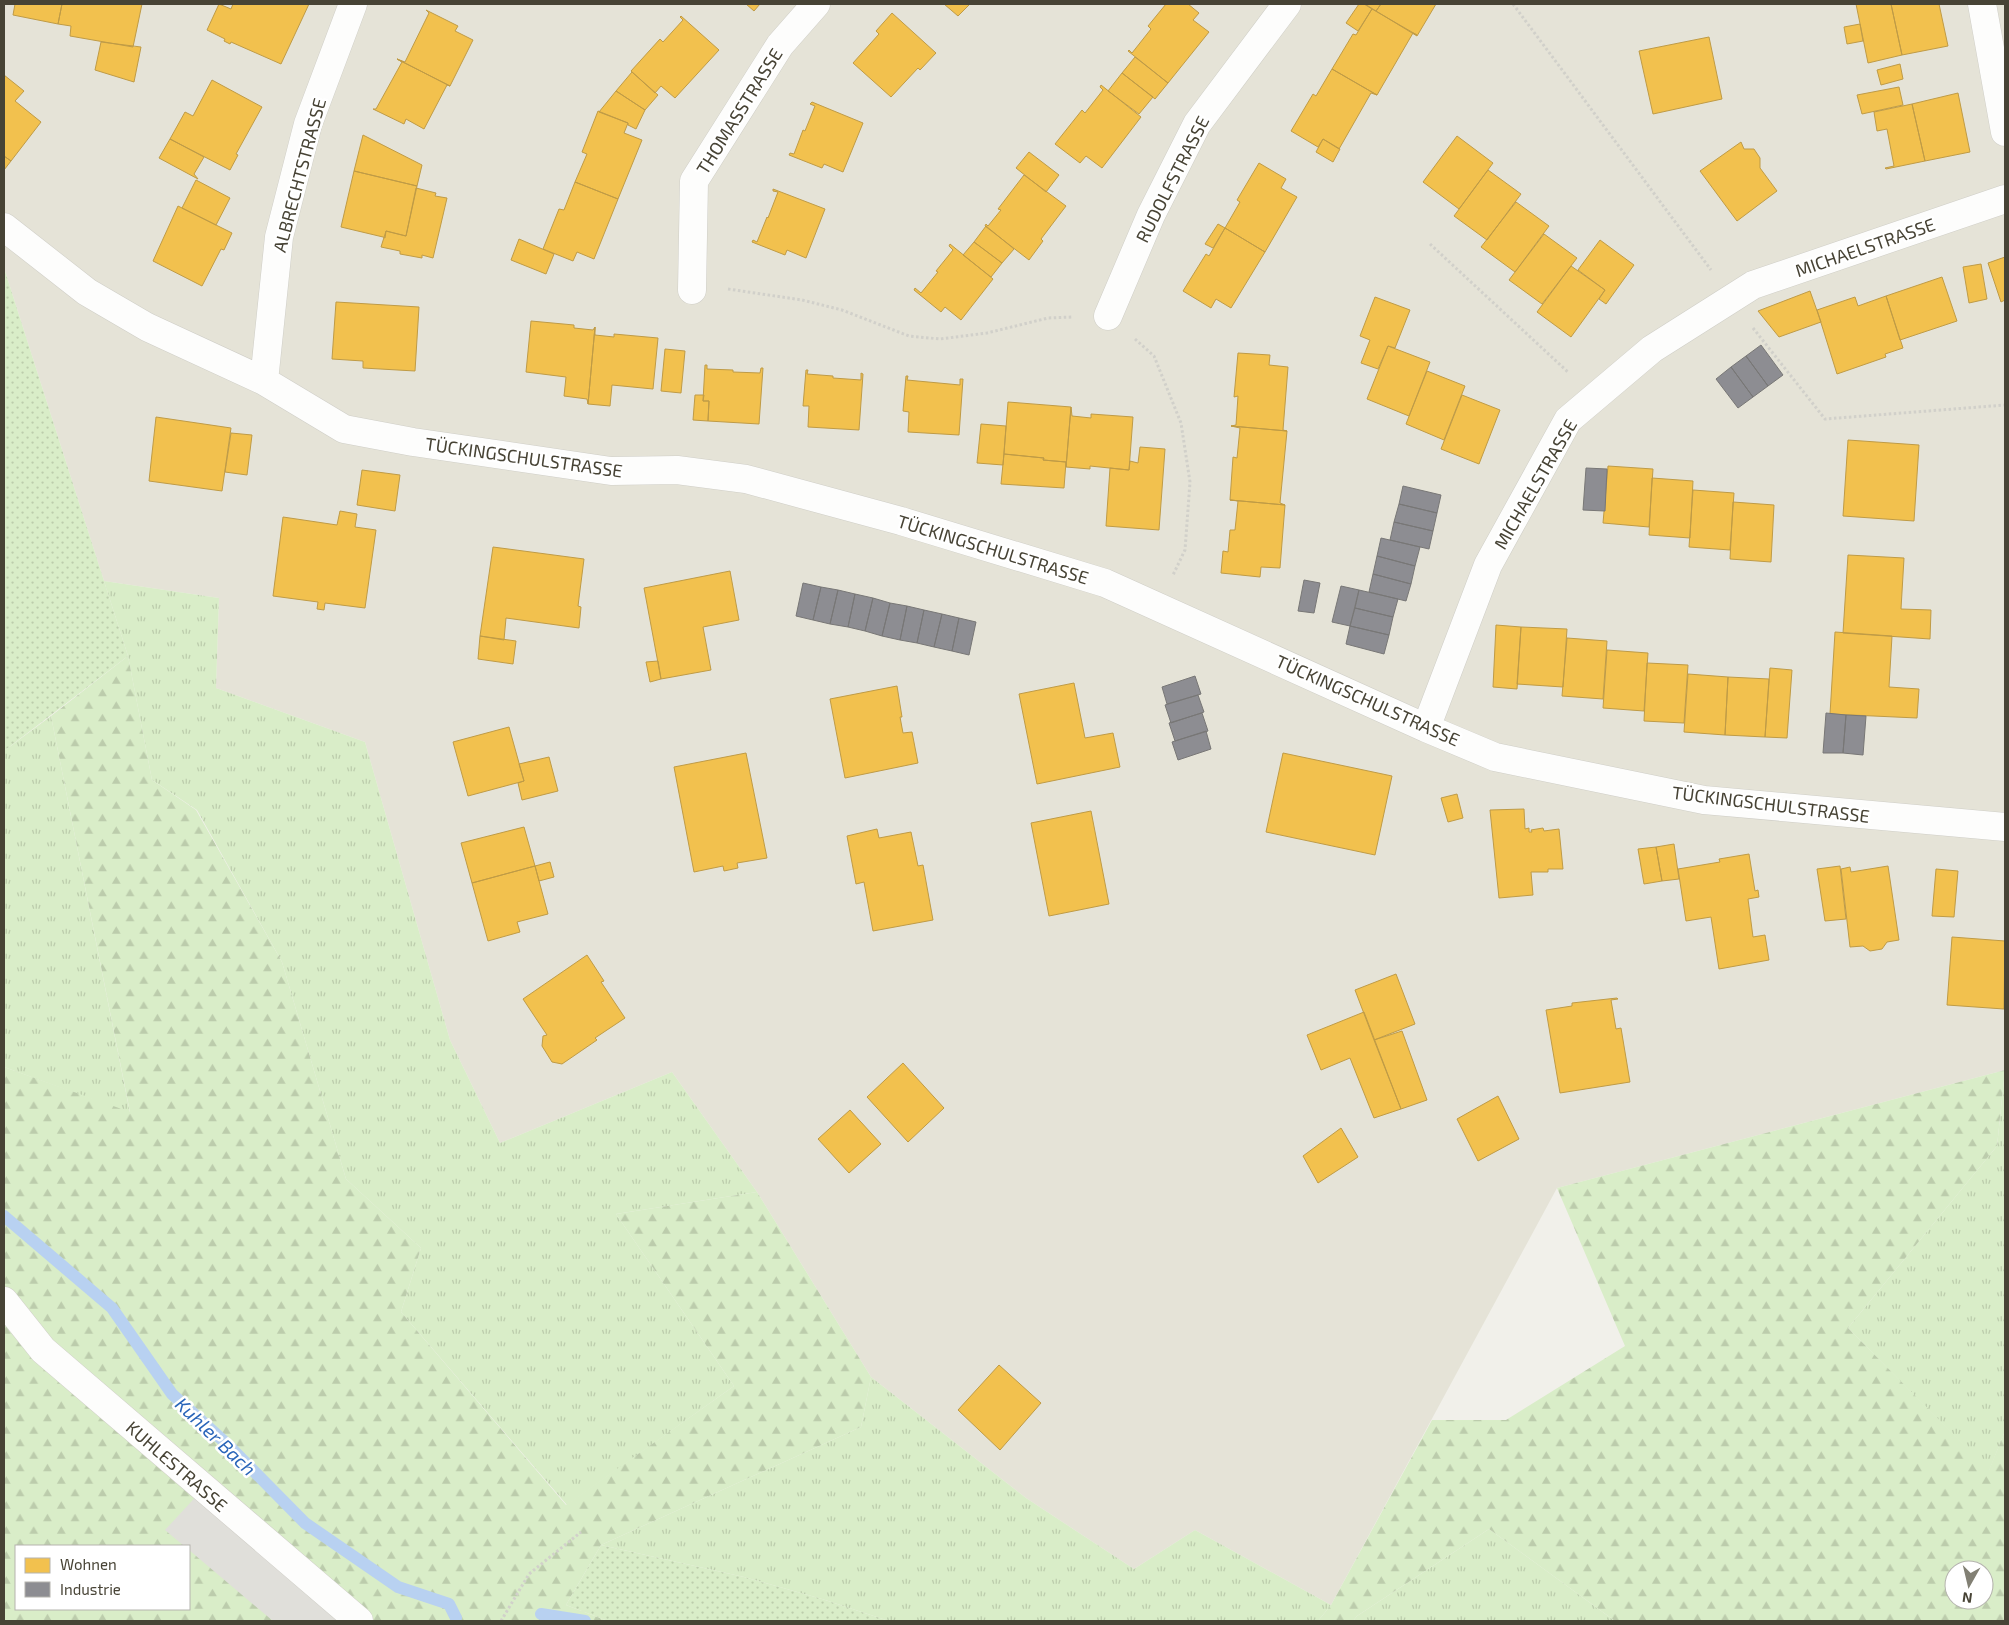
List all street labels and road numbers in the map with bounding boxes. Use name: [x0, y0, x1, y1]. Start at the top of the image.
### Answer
street label: THOMASSTRASSE: [691, 44, 787, 178]
street label: ALBRECHTSTRASSE: [268, 96, 330, 254]
street label: RUDOLFSTRASSE: [1131, 112, 1213, 246]
street label: MICHAELSTRASSE: [1792, 213, 1938, 281]
street label: MICHAELSTRASSE: [1489, 415, 1581, 553]
street label: TÜCKINGSCHULSTRASSE: [424, 432, 624, 482]
street label: TÜCKINGSCHULSTRASSE: [895, 509, 1091, 589]
street label: TÜCKINGSCHULSTRASSE: [1273, 650, 1463, 750]
street label: TÜCKINGSCHULSTRASSE: [1671, 781, 1871, 827]
street label: KUHLESTRASSE: [122, 1416, 232, 1516]

